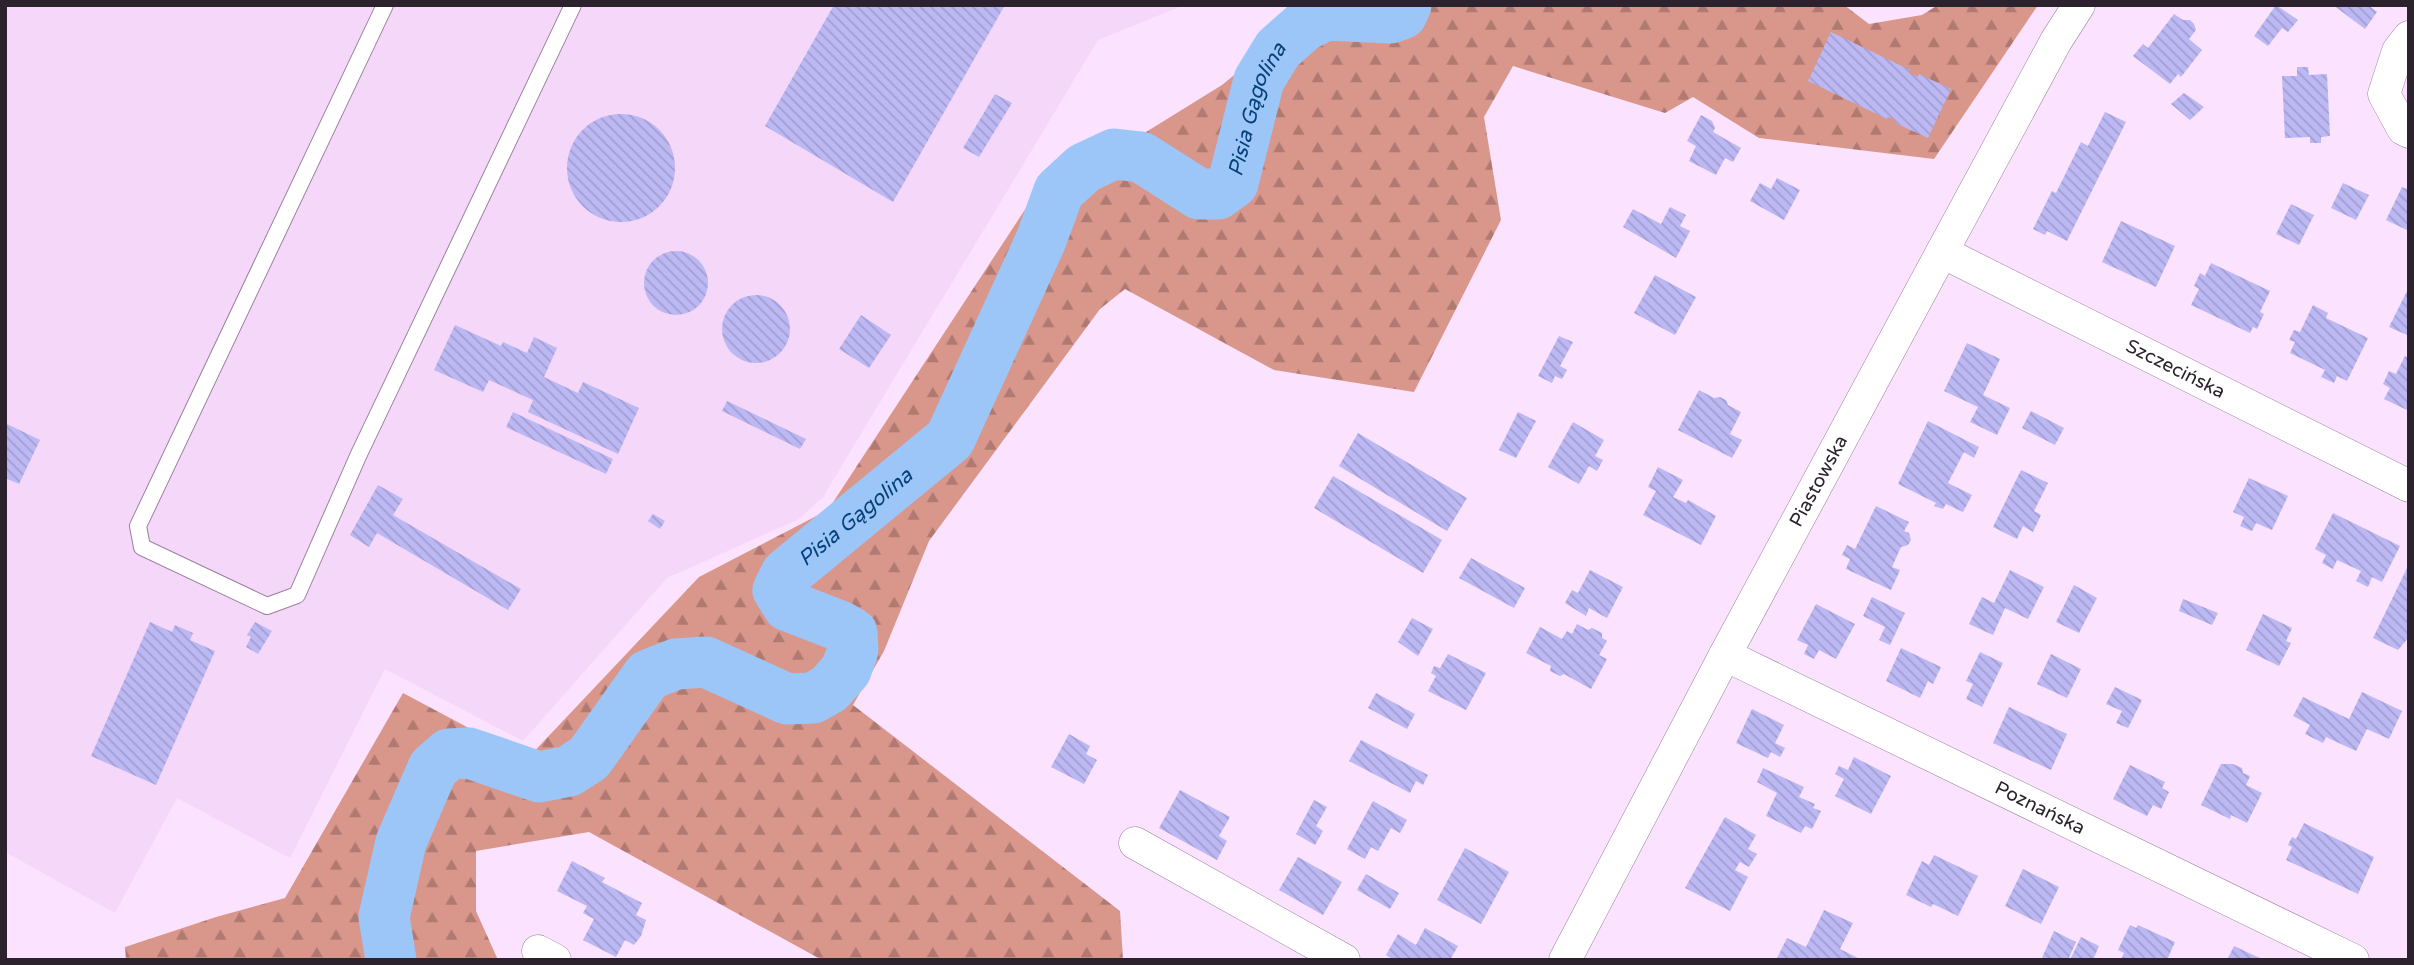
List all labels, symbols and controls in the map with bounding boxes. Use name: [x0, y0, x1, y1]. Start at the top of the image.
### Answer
water label: Pisia Gągolina: [1223, 37, 1292, 179]
street label: Szczecińska: [2122, 335, 2229, 403]
street label: Piastowska: [1785, 431, 1852, 531]
water label: Pisia Gągolina: [793, 462, 918, 571]
street label: Poznańska: [1991, 777, 2088, 839]

